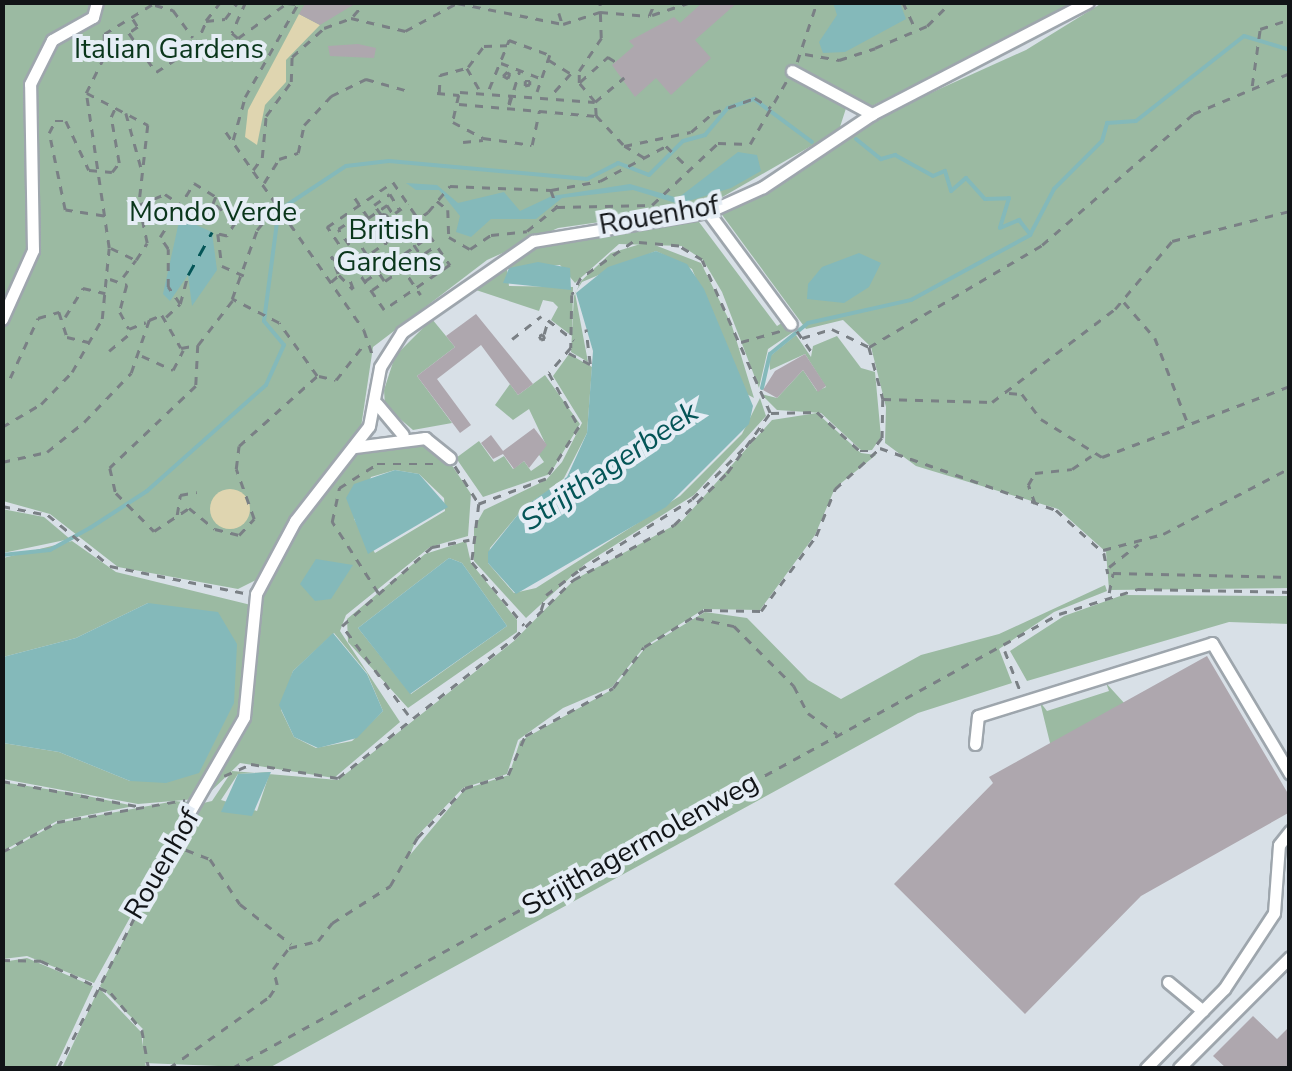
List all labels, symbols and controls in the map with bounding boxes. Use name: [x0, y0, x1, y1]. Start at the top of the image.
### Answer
park label: Italian Gardens: [74, 32, 264, 66]
street label: Rouenhof: [596, 188, 722, 242]
park label: Mondo Verde: [129, 195, 297, 229]
park label: British Gardens: [336, 213, 442, 279]
water label: Strijthagerbeek: [515, 395, 705, 539]
street label: Strijthagermolenweg: [516, 765, 764, 923]
street label: Rouenhof: [117, 803, 207, 925]

